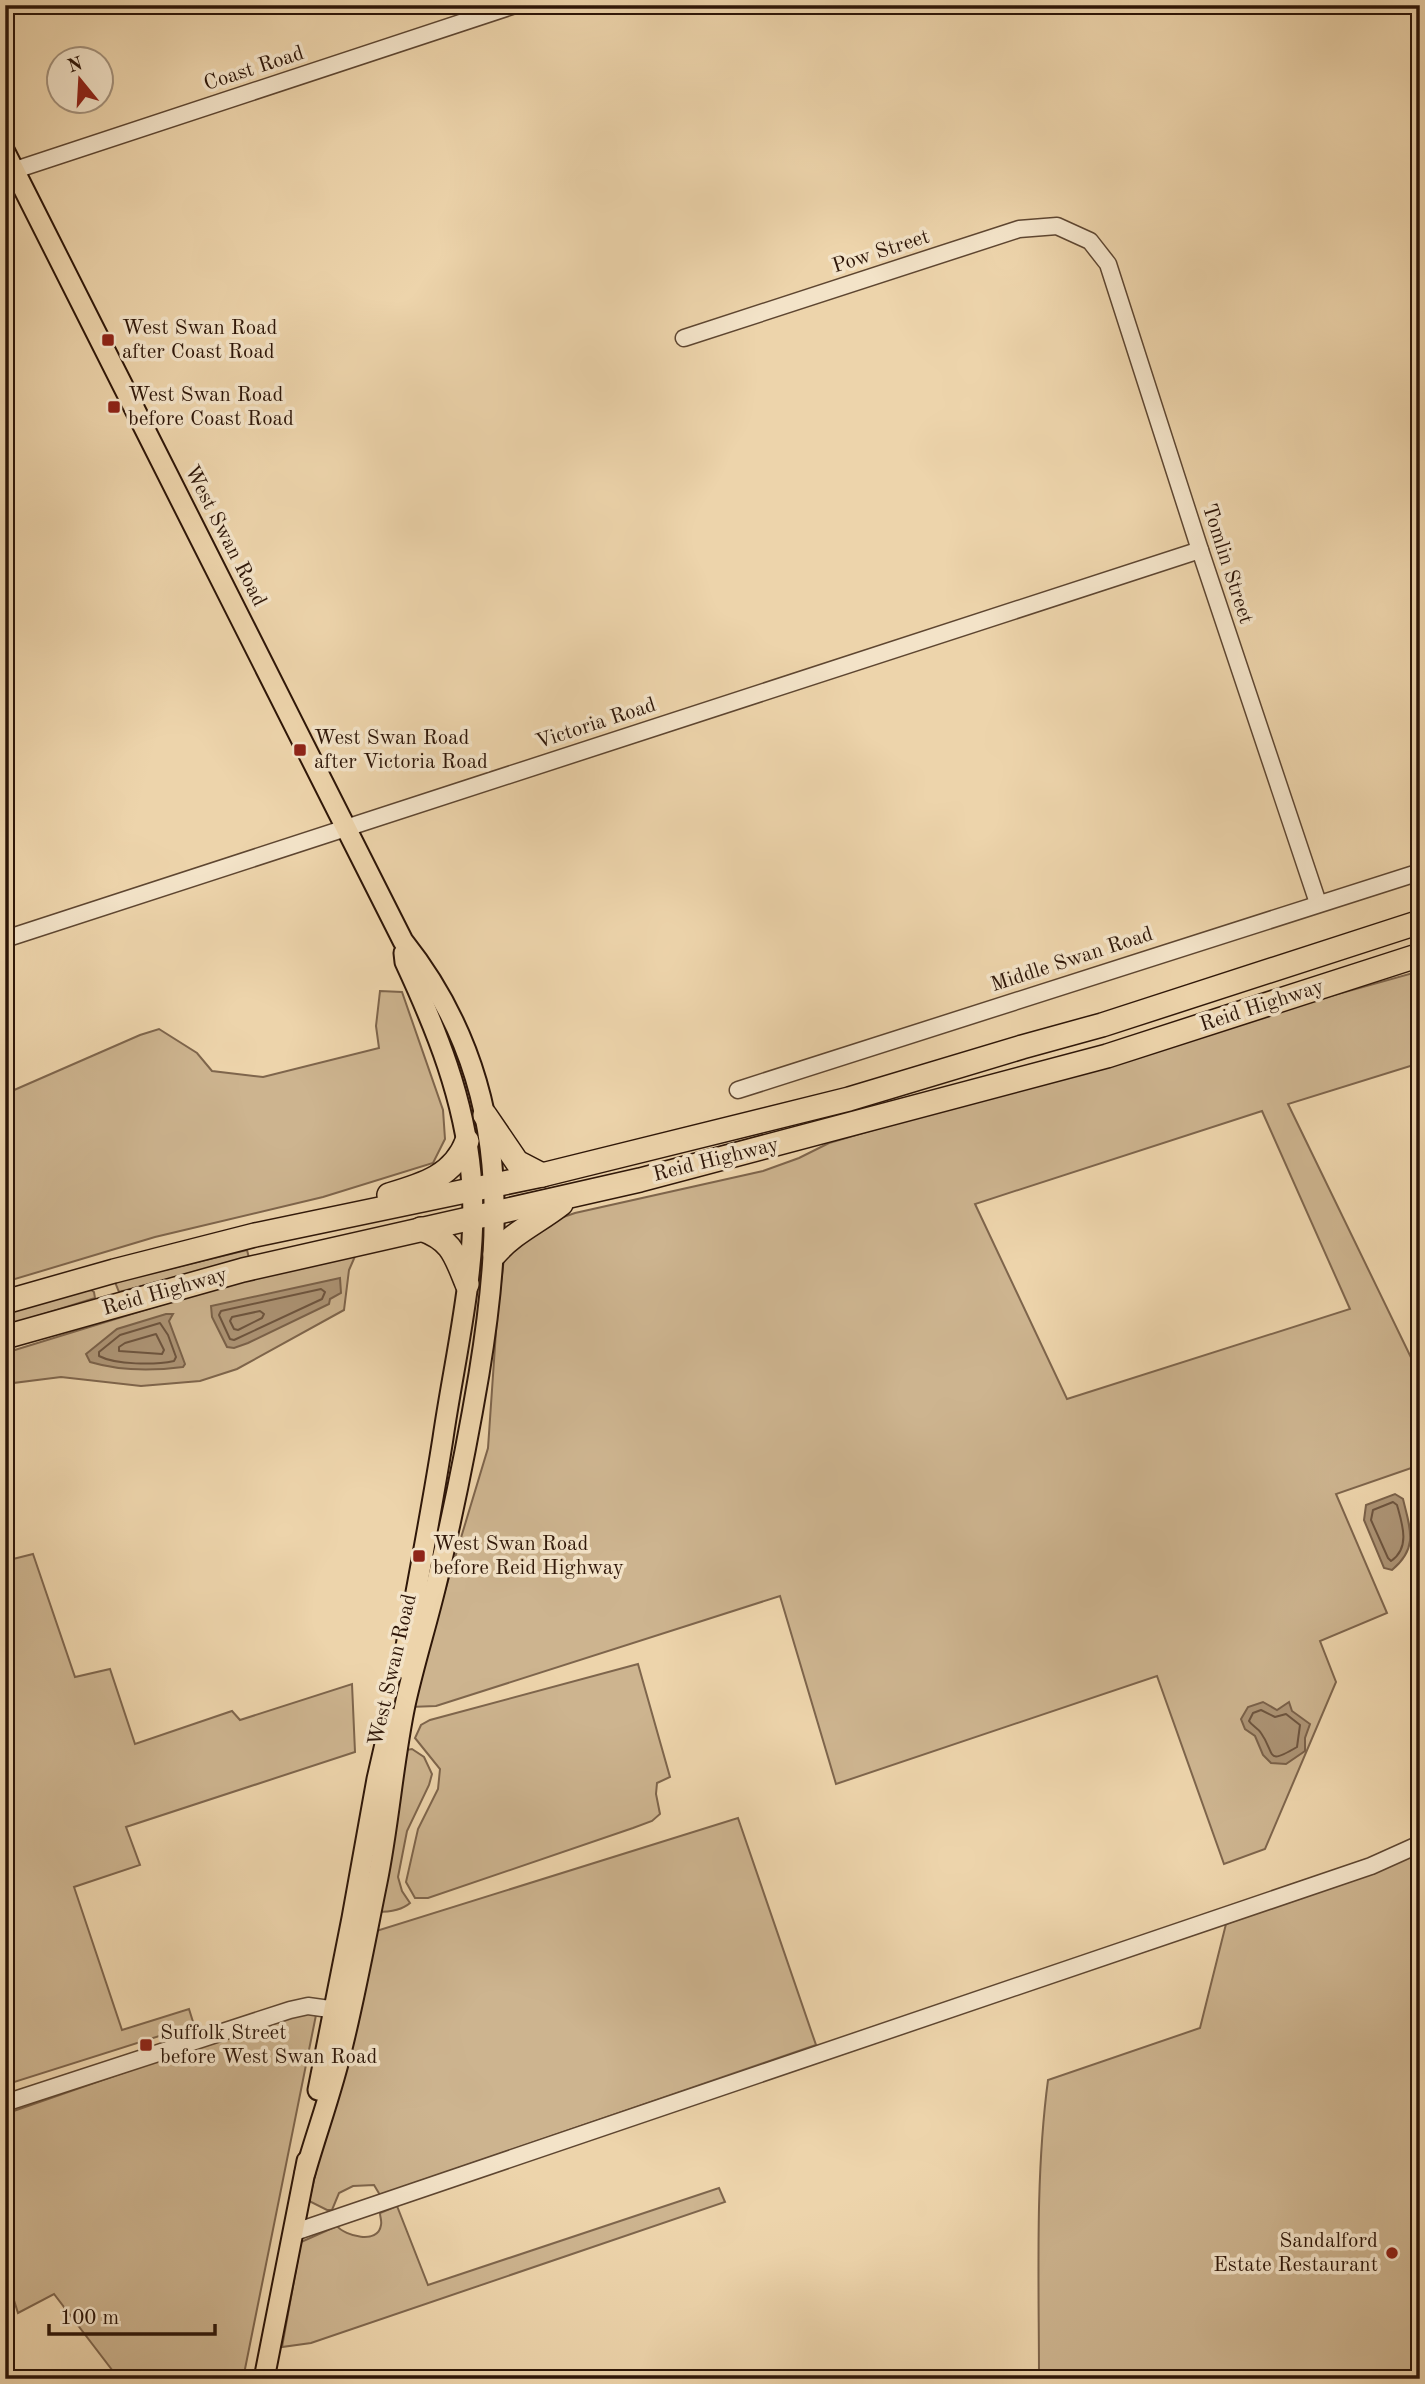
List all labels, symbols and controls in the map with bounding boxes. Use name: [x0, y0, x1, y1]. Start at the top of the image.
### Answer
street label: Coast Road: [201, 43, 307, 95]
north arrow: [46, 46, 116, 116]
text: N: [66, 55, 86, 77]
street label: Pow Street: [830, 226, 932, 278]
place label: West Swan Road after Coast Road: [122, 318, 277, 363]
marker: West Swan Road after Coast Road: [100, 332, 116, 348]
place label: West Swan Road before Coast Road: [128, 385, 294, 430]
marker: West Swan Road before Coast Road: [106, 399, 122, 415]
street label: West Swan Road: [180, 462, 270, 610]
street label: Tomlin Street: [1198, 501, 1256, 627]
street label: Victoria Road: [533, 695, 659, 753]
place label: West Swan Road after Victoria Road: [314, 728, 488, 773]
marker: West Swan Road after Victoria Road: [292, 742, 308, 758]
street label: Middle Swan Road: [988, 924, 1156, 996]
street label: Reid Highway: [1197, 976, 1327, 1036]
street label: Reid Highway: [651, 1134, 781, 1186]
street label: Reid Highway: [100, 1264, 230, 1320]
place label: West Swan Road before Reid Highway: [433, 1534, 624, 1579]
marker: West Swan Road before Reid Highway: [411, 1548, 427, 1564]
street label: West Swan Road: [365, 1592, 421, 1748]
place label: Suffolk Street before West Swan Road: [160, 2023, 377, 2068]
marker: Suffolk Street before West Swan Road: [138, 2037, 154, 2053]
place label: Sandalford Estate Restaurant: [1213, 2231, 1378, 2276]
marker: Sandalford Estate Restaurant: [1384, 2245, 1400, 2261]
scale bar: [49, 2293, 215, 2337]
text: 100 m: [60, 2308, 119, 2329]

